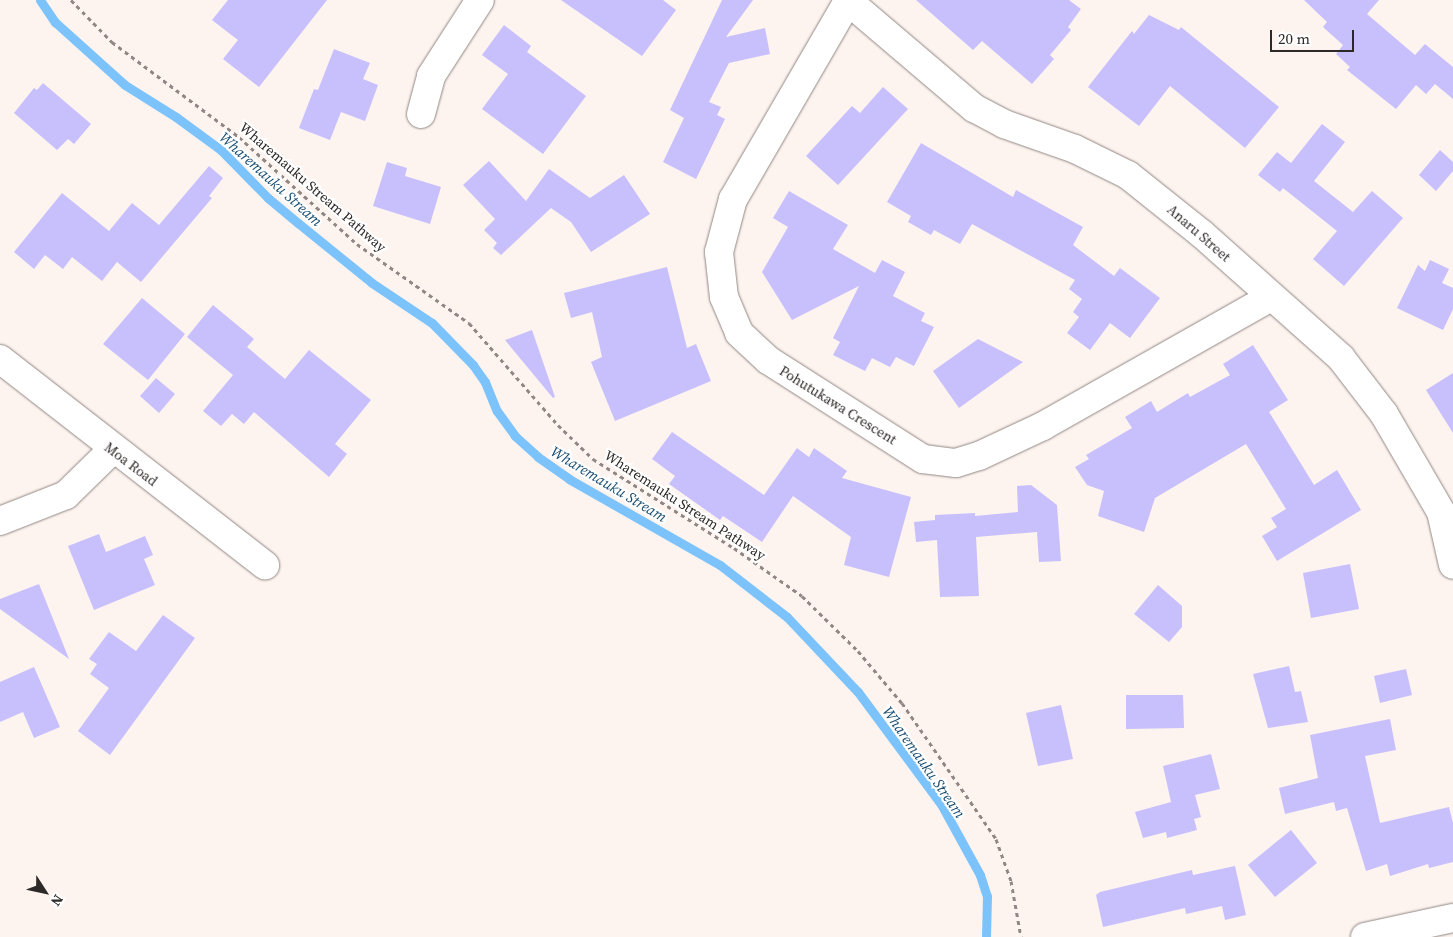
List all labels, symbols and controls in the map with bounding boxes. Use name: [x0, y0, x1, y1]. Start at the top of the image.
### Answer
scale bar: [1273, 20, 1357, 52]
text: 20 m: [1278, 28, 1310, 49]
street label: Wharemauku Stream Pathway: [236, 119, 390, 255]
water label: Wharemauku Stream: [216, 128, 326, 230]
street label: Anaru Street: [1164, 201, 1234, 265]
street label: Pohutukawa Crescent: [776, 362, 900, 448]
street label: Moa Road: [101, 439, 161, 489]
water label: Wharemauku Stream: [548, 442, 670, 526]
street label: Wharemauku Stream Pathway: [601, 447, 769, 563]
water label: Wharemauku Stream: [879, 703, 969, 821]
north arrow: [20, 867, 70, 917]
text: N: [46, 891, 68, 911]

